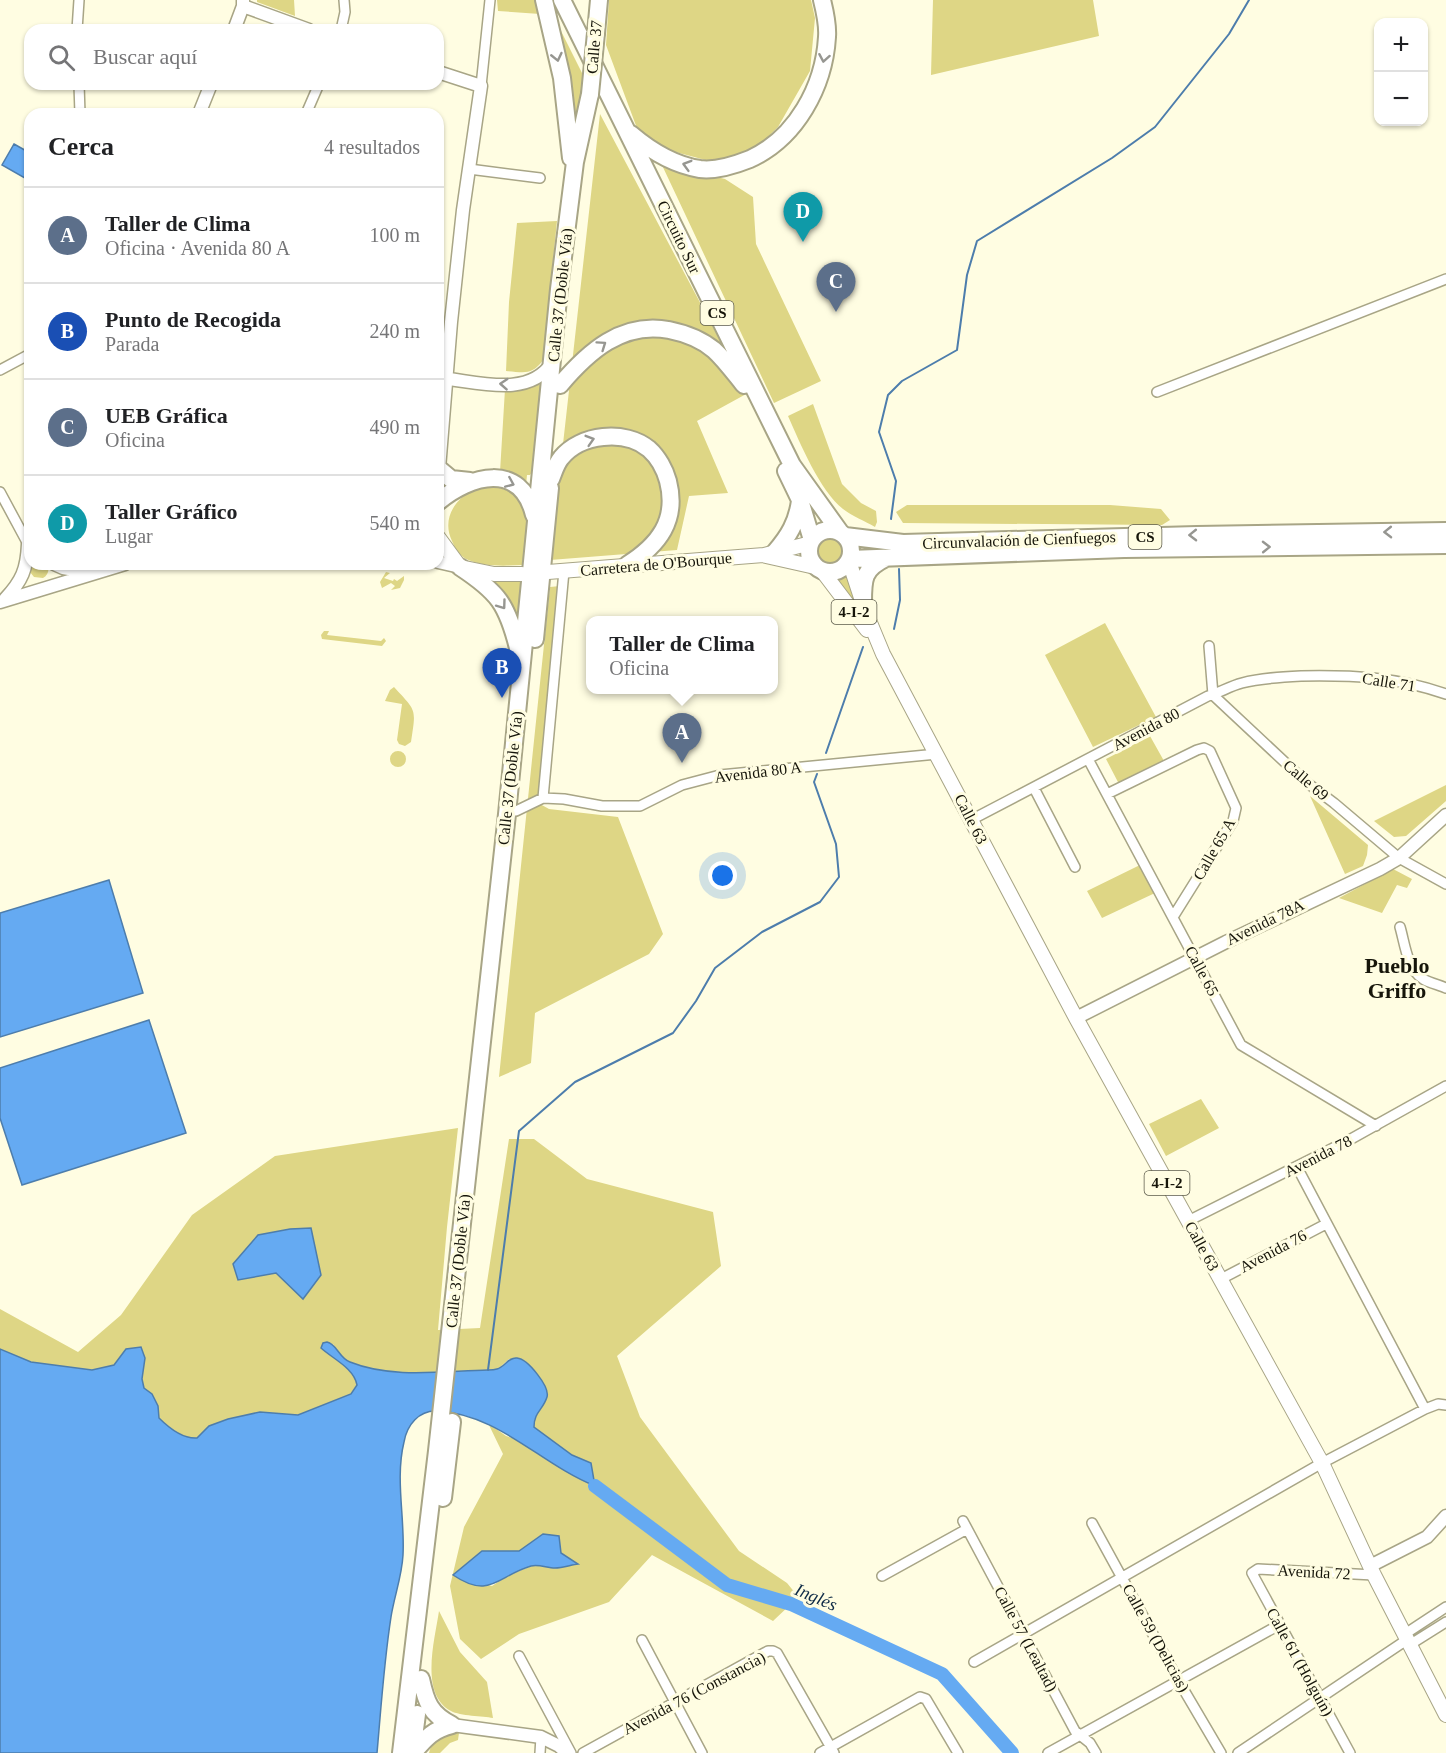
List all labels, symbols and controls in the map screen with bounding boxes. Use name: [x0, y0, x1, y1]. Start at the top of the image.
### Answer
map controls: [1374, 18, 1428, 126]
button: +: [1374, 18, 1428, 72]
street label: Calle 37: [583, 19, 605, 75]
search box: [24, 24, 444, 90]
icon: search: [45, 41, 78, 74]
text: Buscar aquí: [93, 44, 197, 69]
one-way arrow: [550, 52, 563, 62]
one-way arrow: [818, 53, 830, 63]
button: −: [1374, 72, 1428, 126]
text: Cerca: [48, 132, 114, 161]
text: 4 resultados: [324, 136, 420, 158]
one-way arrow: [682, 160, 693, 172]
pin: D: [784, 192, 822, 242]
street label: Circuito Sur: [654, 198, 704, 277]
text: Taller de Clima: [105, 211, 250, 236]
text: A: [60, 224, 75, 246]
text: 100 m: [369, 224, 420, 246]
street label: Calle 37 (Doble Vía): [545, 227, 576, 363]
text: Oficina · Avenida 80 A: [105, 237, 290, 259]
pin: C: [816, 262, 856, 312]
road number: CS: [700, 301, 734, 325]
text: Punto de Recogida: [105, 307, 281, 332]
text: B: [61, 320, 74, 342]
text: 240 m: [369, 320, 420, 342]
text: Parada: [105, 333, 159, 355]
one-way arrow: [596, 341, 607, 352]
one-way arrow: [499, 378, 508, 391]
text: UEB Gráfica: [105, 403, 228, 428]
text: C: [60, 416, 75, 438]
text: 490 m: [369, 416, 420, 438]
text: Oficina: [105, 429, 165, 451]
one-way arrow: [584, 435, 595, 448]
one-way arrow: [504, 476, 515, 488]
text: Taller Gráfico: [105, 499, 238, 524]
text: D: [60, 512, 75, 534]
text: 540 m: [369, 512, 420, 534]
text: Lugar: [105, 525, 153, 547]
road number: CS: [1128, 525, 1162, 549]
one-way arrow: [1383, 526, 1392, 538]
street label: Circunvalación de Cienfuegos: [922, 528, 1116, 553]
one-way arrow: [1188, 529, 1197, 542]
one-way arrow: [1261, 541, 1270, 553]
street label: Carretera de O'Bourque: [579, 549, 733, 580]
one-way arrow: [495, 599, 506, 610]
road number: 4-I-2: [832, 600, 876, 624]
popup: [586, 616, 778, 694]
text: Taller de Clima: [609, 631, 755, 656]
pin: B: [482, 648, 522, 698]
text: Oficina: [609, 657, 669, 679]
street label: Calle 71: [1361, 669, 1417, 695]
street label: Avenida 80: [1110, 704, 1182, 754]
street label: Calle 37 (Doble Vía): [495, 710, 526, 846]
pin: A: [662, 714, 702, 763]
street label: Calle 69: [1280, 756, 1332, 804]
street label: Avenida 80 A: [713, 758, 803, 786]
street label: Calle 63: [951, 791, 991, 847]
street label: Calle 65 A: [1190, 815, 1239, 883]
your location: [708, 861, 737, 890]
street label: Avenida 78A: [1223, 896, 1307, 948]
street label: Calle 65: [1182, 943, 1222, 999]
district label: Pueblo Griffo: [1365, 953, 1429, 1003]
street label: Avenida 78: [1282, 1132, 1354, 1180]
road number: 4-I-2: [1144, 1171, 1190, 1195]
street label: Calle 37 (Doble Vía): [443, 1193, 474, 1329]
street label: Calle 63: [1182, 1218, 1222, 1274]
street label: Avenida 76: [1237, 1226, 1309, 1276]
street label: Avenida 72: [1277, 1562, 1351, 1582]
water label: Inglés: [791, 1579, 840, 1615]
street label: Calle 59 (Delicias): [1118, 1581, 1193, 1695]
street label: Calle 57 (Lealtad): [990, 1584, 1061, 1695]
street label: Calle 61 (Holguín): [1262, 1605, 1337, 1719]
street label: Avenida 76 (Constancia): [620, 1648, 769, 1739]

